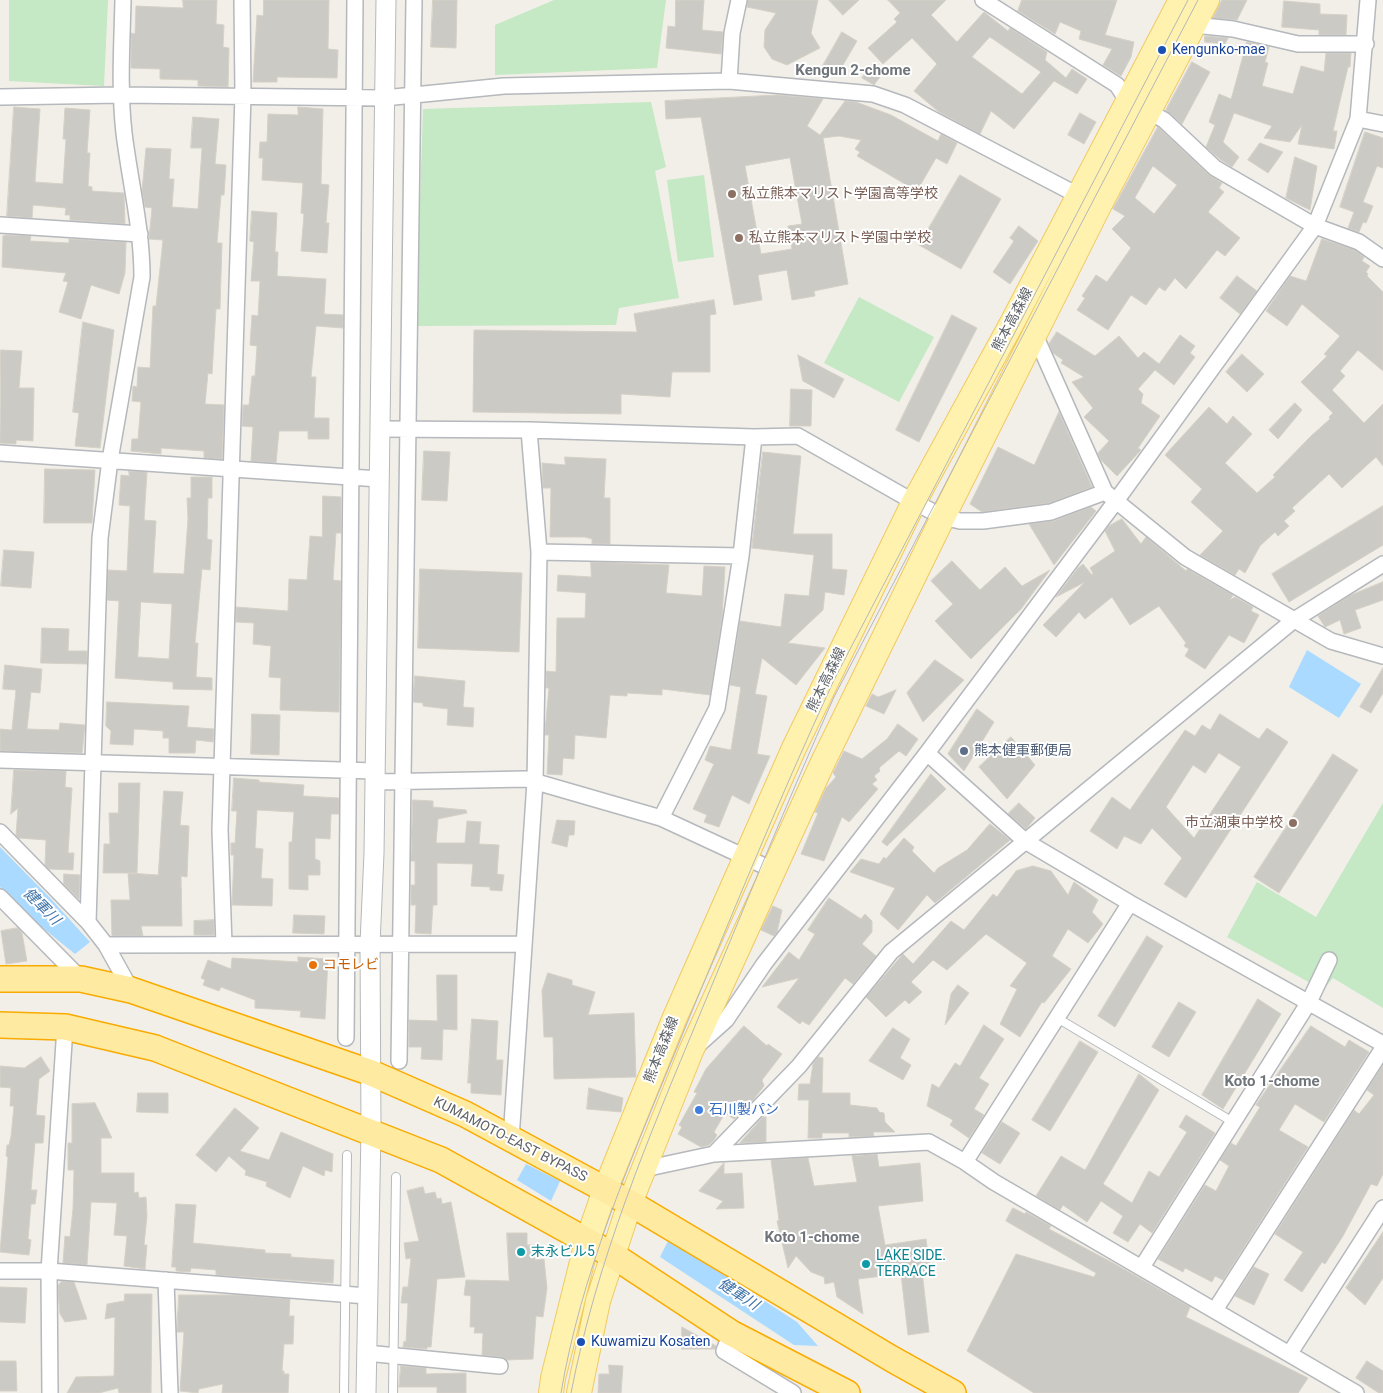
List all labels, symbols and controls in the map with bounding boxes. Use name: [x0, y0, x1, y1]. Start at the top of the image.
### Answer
place label: Kengunko-mae: [1172, 42, 1265, 58]
marker: Kengunko-mae: [1156, 44, 1168, 56]
district label: Kengun 2-chome: [795, 62, 911, 80]
place label: 私立熊本マリスト学園高等学校: [742, 186, 938, 202]
marker: 私立熊本マリスト学園高等学校: [726, 188, 738, 200]
place label: 私立熊本マリスト学園中学校: [749, 230, 931, 246]
marker: 私立熊本マリスト学園中学校: [733, 232, 745, 244]
street label: 熊本高森線: [989, 285, 1037, 355]
street label: 熊本高森線: [804, 645, 850, 715]
place label: 熊本健軍郵便局: [974, 743, 1072, 759]
marker: 熊本健軍郵便局: [958, 745, 970, 757]
place label: 市立湖東中学校: [1185, 815, 1283, 831]
marker: 市立湖東中学校: [1287, 817, 1299, 829]
water label: 健軍川: [19, 885, 63, 929]
place label: コモレビ: [323, 957, 379, 973]
marker: コモレビ: [307, 959, 319, 971]
street label: 熊本高森線: [641, 1014, 683, 1086]
district label: Koto 1-chome: [1224, 1073, 1320, 1091]
street label: KUMAMOTO-EAST BYPASS: [430, 1094, 590, 1186]
place label: 石川製パン: [709, 1102, 779, 1118]
marker: 石川製パン: [693, 1104, 705, 1116]
district label: Koto 1-chome: [764, 1229, 860, 1247]
place label: 末永ビル5: [531, 1244, 595, 1260]
marker: 末永ビル5: [515, 1246, 527, 1258]
place label: LAKE SIDE. TERRACE: [876, 1248, 946, 1280]
marker: LAKE SIDE. TERRACE: [860, 1258, 872, 1270]
water label: 健軍川: [714, 1275, 762, 1315]
place label: Kuwamizu Kosaten: [591, 1334, 710, 1350]
marker: Kuwamizu Kosaten: [575, 1336, 587, 1348]

